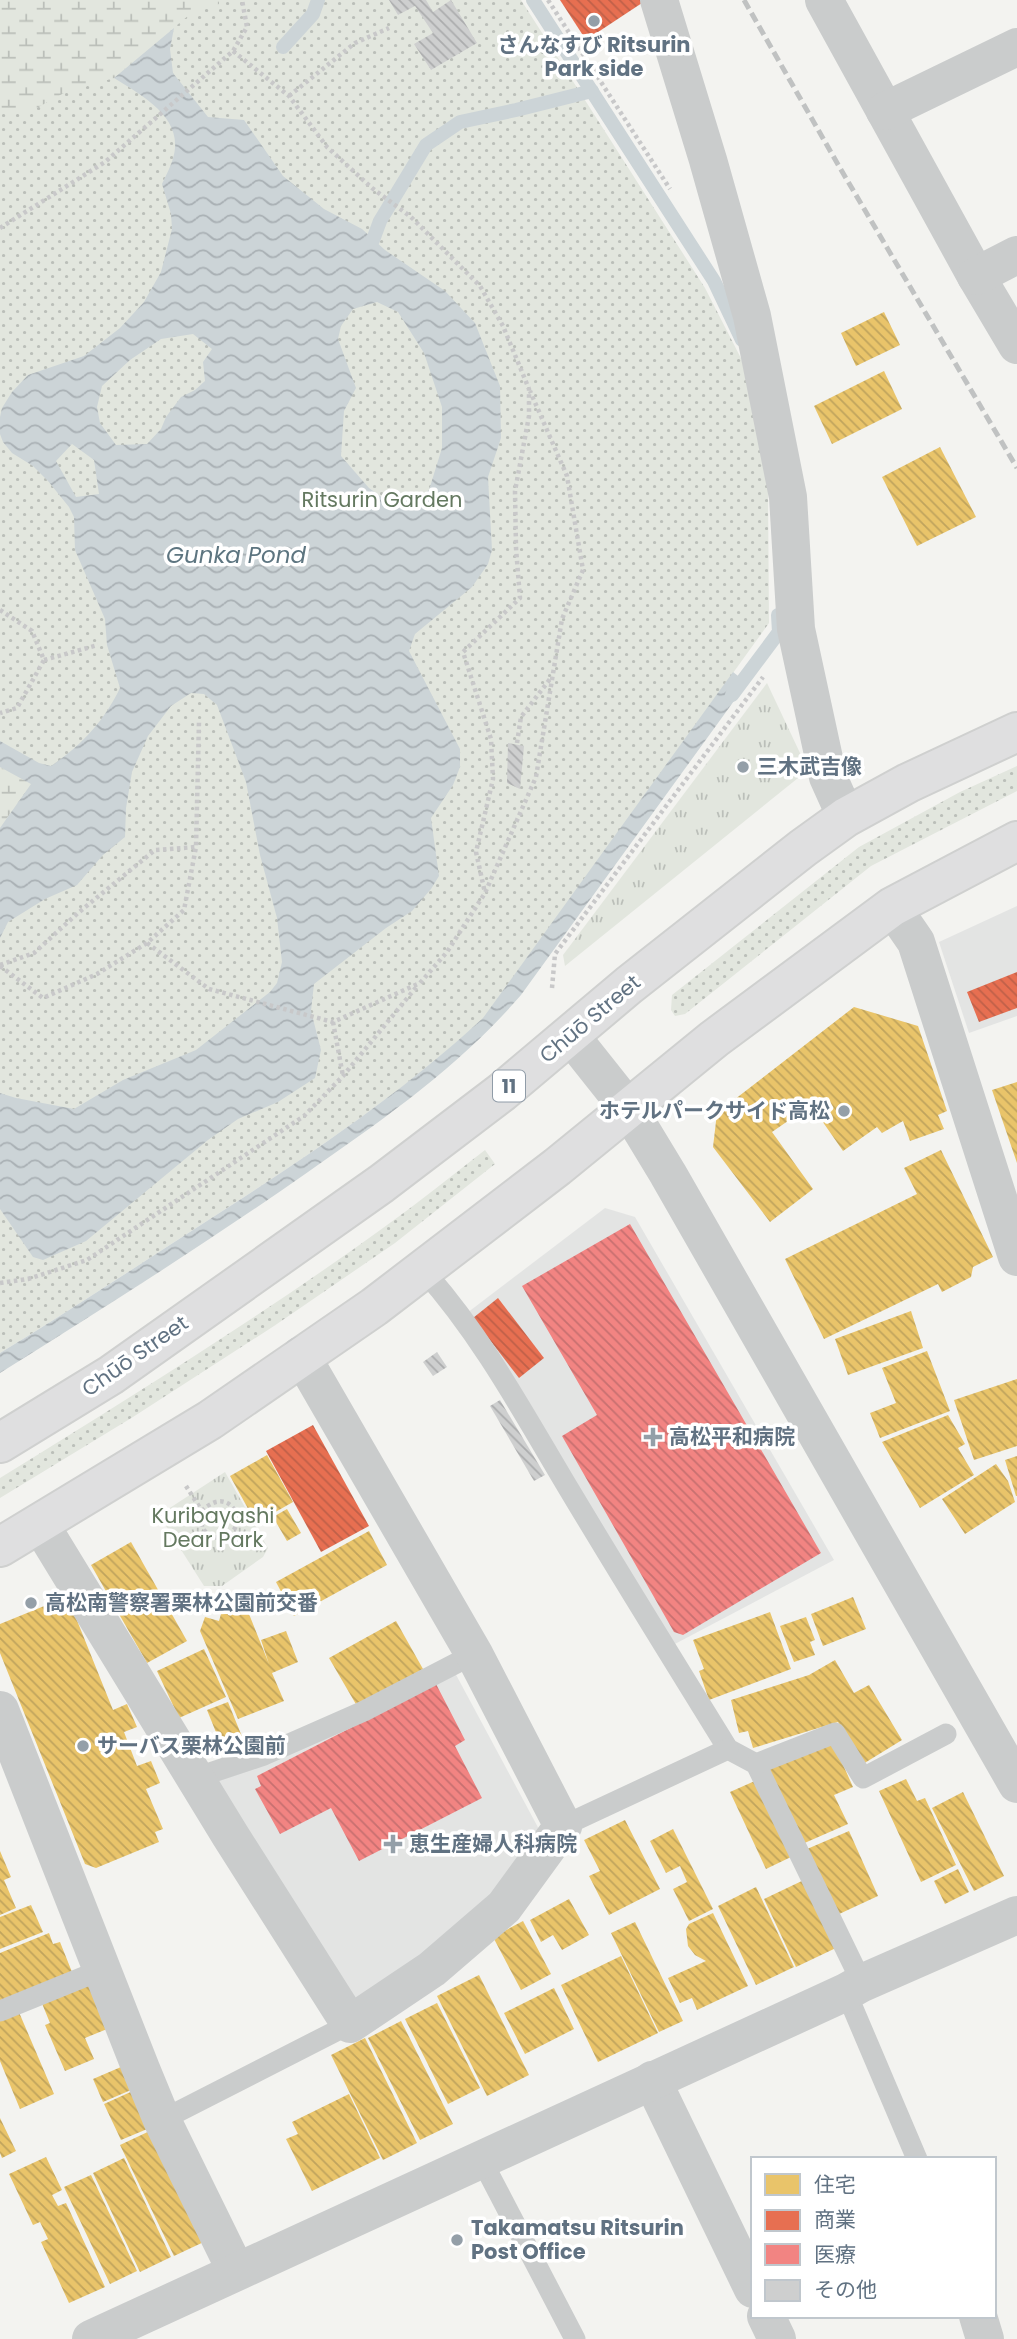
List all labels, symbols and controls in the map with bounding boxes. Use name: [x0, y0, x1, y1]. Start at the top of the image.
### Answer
marker: さんなすび Ritsurin Park side: [586, 13, 602, 29]
place label: さんなすび Ritsurin Park side: [497, 30, 691, 83]
park label: Ritsurin Garden: [301, 485, 463, 514]
water label: Gunka Pond: [166, 539, 306, 571]
place label: 三木武吉像: [757, 752, 862, 781]
marker: 三木武吉像: [735, 759, 751, 775]
street label: Chūō Street: [533, 968, 646, 1069]
road number: 11: [493, 1070, 525, 1102]
place label: ホテルパークサイド高松: [599, 1096, 830, 1125]
marker: ホテルパークサイド高松: [836, 1103, 852, 1119]
street label: Chūō Street: [76, 1308, 194, 1403]
place label: 高松平和病院: [669, 1422, 795, 1451]
marker: 高松平和病院: [643, 1427, 663, 1447]
park label: Kuribayashi Dear Park: [152, 1501, 275, 1554]
place label: 高松南警察署栗林公園前交番: [45, 1588, 318, 1617]
marker: 高松南警察署栗林公園前交番: [23, 1595, 39, 1611]
place label: サーバス栗林公園前: [97, 1731, 286, 1760]
marker: サーバス栗林公園前: [75, 1738, 91, 1754]
place label: 恵生産婦人科病院: [409, 1829, 577, 1858]
marker: 恵生産婦人科病院: [383, 1834, 403, 1854]
legend: [751, 2157, 996, 2318]
text: 住宅: [814, 2170, 856, 2199]
text: 商業: [814, 2205, 856, 2234]
place label: Takamatsu Ritsurin Post Office: [471, 2213, 684, 2266]
marker: Takamatsu Ritsurin Post Office: [449, 2232, 465, 2248]
text: 医療: [814, 2240, 856, 2269]
text: その他: [814, 2275, 877, 2304]

